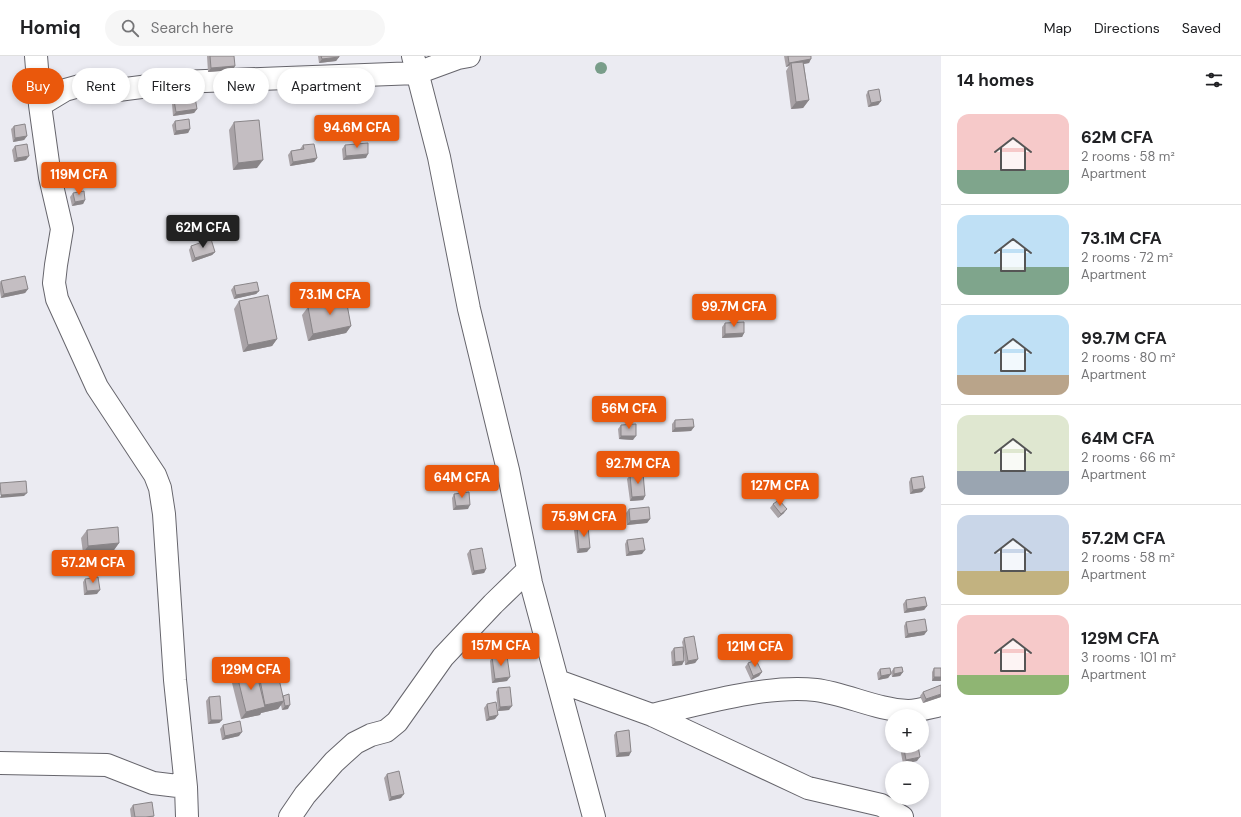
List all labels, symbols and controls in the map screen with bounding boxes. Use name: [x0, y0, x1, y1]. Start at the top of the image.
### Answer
search box: [105, 10, 385, 46]
text: Homiq: [20, 15, 81, 40]
icon: search: [119, 17, 141, 39]
text: Search here: [151, 18, 233, 38]
text: Map: [1044, 19, 1072, 37]
text: Directions: [1094, 19, 1160, 37]
text: Saved: [1182, 19, 1221, 37]
chip: Buy: [12, 68, 64, 104]
chip: Rent: [72, 68, 130, 104]
chip: Filters: [138, 68, 205, 104]
chip: New: [213, 68, 269, 104]
chip: Apartment: [277, 68, 375, 104]
text: 14 homes: [957, 69, 1034, 91]
icon: filters: [1203, 69, 1225, 91]
pin: 94.6M CFA: [311, 115, 403, 149]
text: 94.6M CFA: [323, 119, 391, 136]
text: 62M CFA: [1081, 126, 1153, 148]
icon: home: [989, 130, 1037, 178]
text: 2 rooms · 58 m²: [1081, 148, 1175, 165]
pin: 119M CFA: [38, 162, 120, 196]
text: Apartment: [1081, 165, 1146, 182]
text: 119M CFA: [50, 166, 108, 183]
pin: 62M CFA: [166, 215, 240, 249]
text: 62M CFA: [175, 219, 231, 236]
text: 73.1M CFA: [1081, 227, 1162, 249]
icon: home: [989, 231, 1037, 279]
text: 2 rooms · 72 m²: [1081, 249, 1173, 266]
text: Apartment: [1081, 266, 1146, 283]
pin: 73.1M CFA: [284, 282, 376, 316]
text: 73.1M CFA: [299, 286, 361, 303]
pin: 99.7M CFA: [688, 294, 780, 328]
text: 99.7M CFA: [701, 298, 767, 315]
text: 99.7M CFA: [1081, 327, 1167, 349]
icon: home: [989, 331, 1037, 379]
text: 2 rooms · 80 m²: [1081, 349, 1176, 366]
text: Apartment: [1081, 366, 1146, 383]
pin: 56M CFA: [592, 396, 666, 430]
text: 56M CFA: [601, 400, 657, 417]
text: 64M CFA: [1081, 427, 1155, 449]
icon: home: [989, 431, 1037, 479]
text: 2 rooms · 66 m²: [1081, 449, 1175, 466]
pin: 92.7M CFA: [592, 451, 684, 485]
text: 92.7M CFA: [605, 455, 671, 472]
pin: 64M CFA: [425, 465, 499, 499]
text: Apartment: [1081, 466, 1146, 483]
text: 64M CFA: [434, 469, 490, 486]
pin: 127M CFA: [739, 473, 821, 507]
text: 127M CFA: [751, 477, 809, 494]
pin: 75.9M CFA: [538, 504, 630, 538]
text: 75.9M CFA: [551, 508, 617, 525]
text: 57.2M CFA: [1081, 527, 1165, 549]
icon: home: [989, 531, 1037, 579]
text: 2 rooms · 58 m²: [1081, 549, 1175, 566]
pin: 57.2M CFA: [47, 550, 139, 584]
text: 57.2M CFA: [61, 554, 125, 571]
text: Apartment: [1081, 566, 1146, 583]
text: 129M CFA: [1081, 627, 1160, 649]
icon: home: [989, 631, 1037, 679]
pin: 157M CFA: [460, 633, 542, 667]
pin: 121M CFA: [714, 634, 796, 668]
text: 157M CFA: [471, 637, 531, 654]
text: 121M CFA: [727, 638, 783, 655]
text: 3 rooms · 101 m²: [1081, 649, 1176, 666]
pin: 129M CFA: [210, 657, 292, 691]
text: 129M CFA: [221, 661, 281, 678]
text: Apartment: [1081, 666, 1146, 683]
map controls: [885, 709, 929, 805]
button: +: [885, 709, 929, 753]
button: −: [885, 761, 929, 805]

